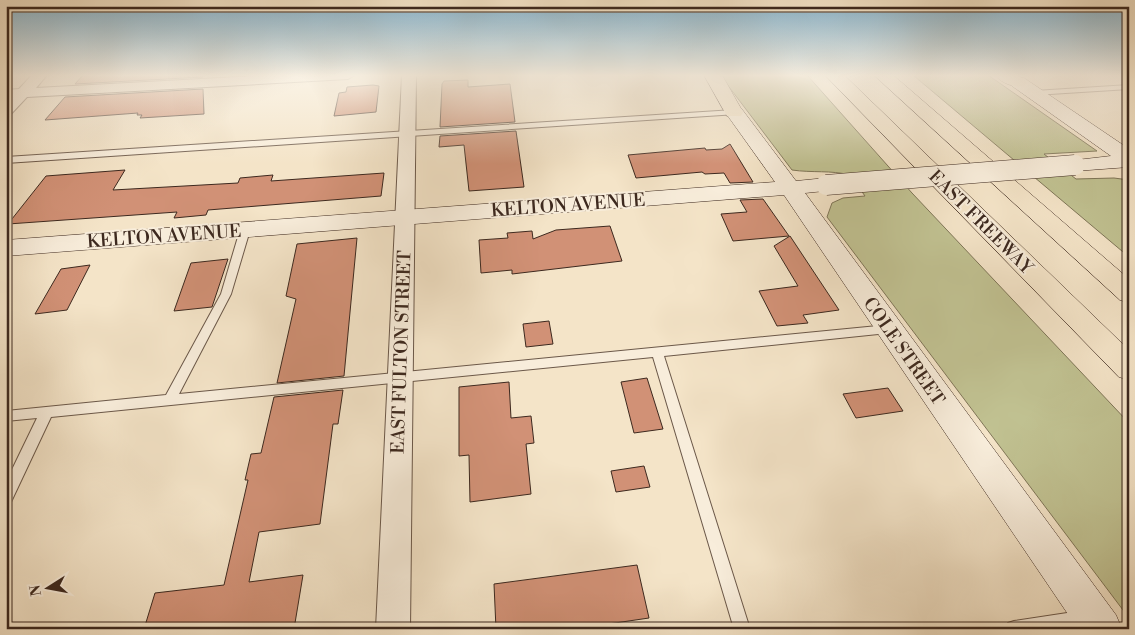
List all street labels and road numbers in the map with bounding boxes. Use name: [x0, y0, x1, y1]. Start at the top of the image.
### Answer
street label: EAST FREEWAY: [924, 165, 1039, 280]
street label: KELTON AVENUE: [490, 189, 646, 222]
street label: KELTON AVENUE: [86, 220, 242, 253]
street label: EAST FULTON STREET: [386, 250, 417, 454]
street label: COLE STREET: [858, 293, 950, 410]

